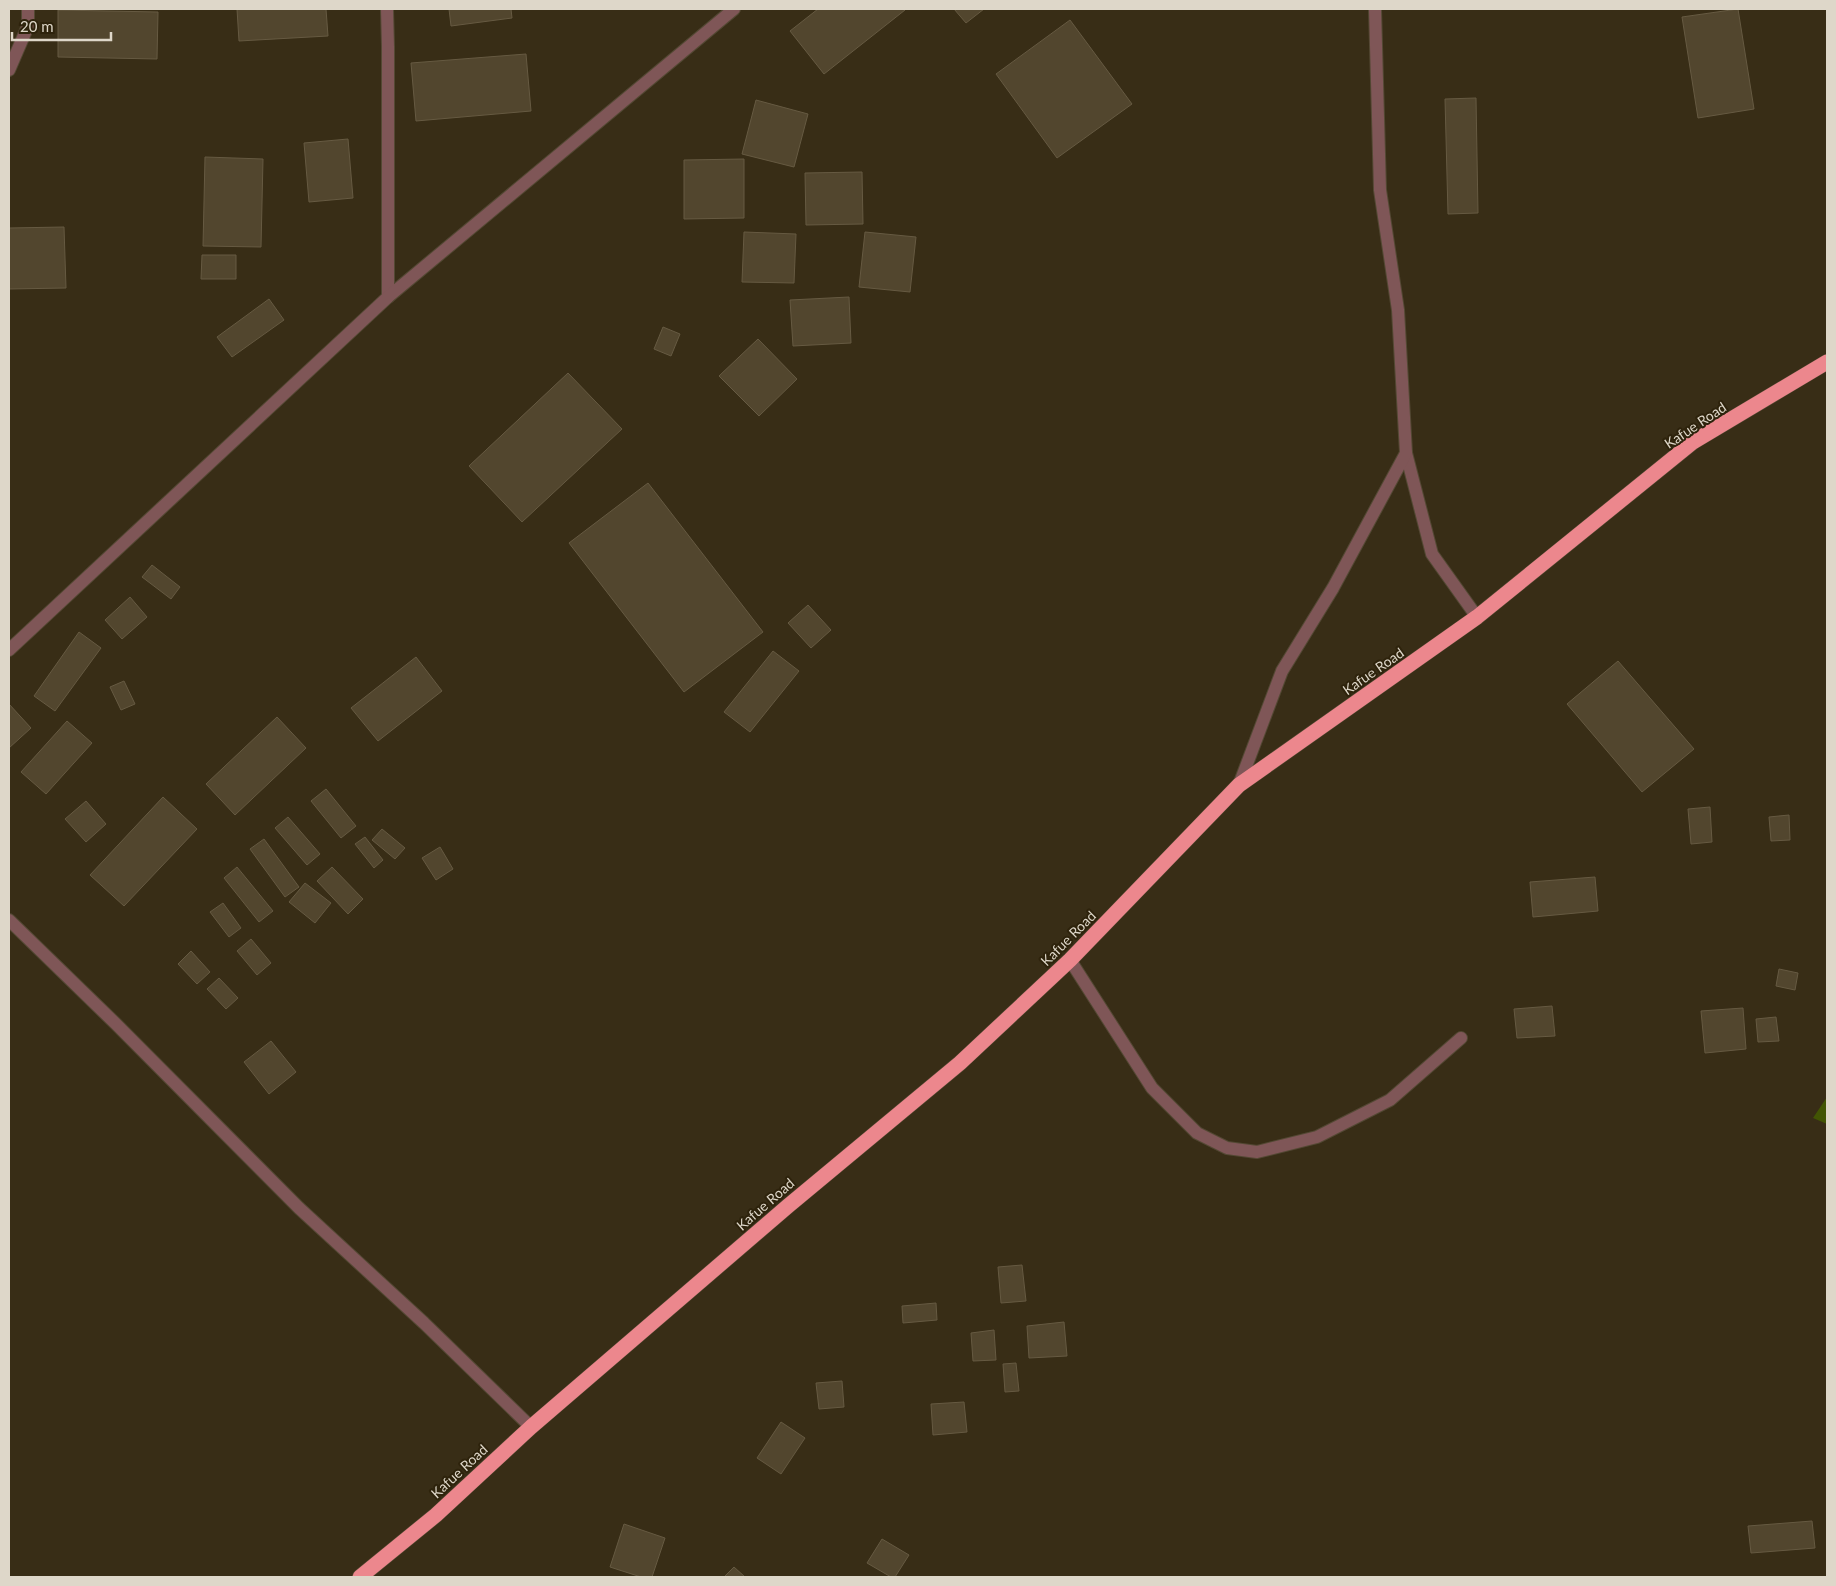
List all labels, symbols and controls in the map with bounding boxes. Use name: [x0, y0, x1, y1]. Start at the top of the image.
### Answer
scale bar: [12, 10, 111, 42]
text: 20 m: [20, 17, 54, 35]
street label: Kafue Road: [1661, 398, 1729, 452]
street label: Kafue Road: [1339, 644, 1407, 698]
street label: Kafue Road: [1037, 907, 1099, 969]
street label: Kafue Road: [733, 1174, 797, 1234]
street label: Kafue Road: [427, 1441, 491, 1501]

